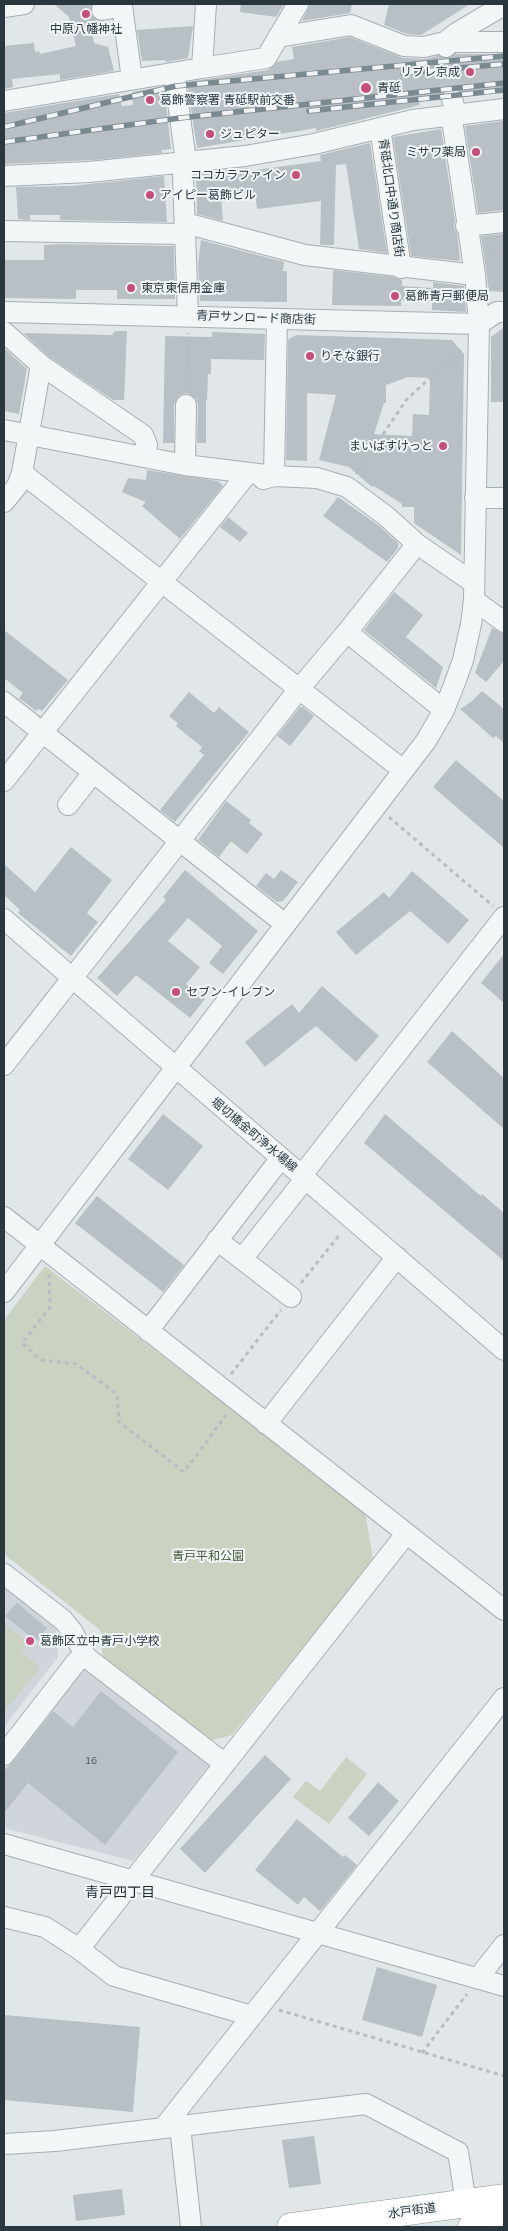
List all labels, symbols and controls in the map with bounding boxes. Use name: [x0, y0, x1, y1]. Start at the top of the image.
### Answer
marker: 中原八幡神社: [80, 8, 92, 20]
place label: 中原八幡神社: [50, 22, 122, 36]
place label: リブレ京成: [400, 65, 460, 79]
marker: リブレ京成: [464, 66, 476, 78]
marker: 青砥: [359, 81, 373, 95]
place label: 青砥: [377, 81, 401, 95]
place label: 葛飾警察署 青砥駅前交番: [160, 93, 295, 107]
marker: 葛飾警察署 青砥駅前交番: [144, 94, 156, 106]
place label: ジュピター: [220, 127, 280, 141]
marker: ジュピター: [204, 128, 216, 140]
street label: 青砥北口中通り商店街: [376, 138, 406, 258]
place label: ミサワ薬局: [406, 145, 466, 159]
marker: ミサワ薬局: [470, 146, 482, 158]
place label: ココカラファイン: [190, 168, 286, 182]
marker: ココカラファイン: [290, 169, 302, 181]
place label: アイピー葛飾ビル: [160, 188, 256, 202]
marker: アイピー葛飾ビル: [144, 189, 156, 201]
place label: 東京東信用金庫: [141, 281, 225, 295]
marker: 東京東信用金庫: [125, 282, 137, 294]
place label: 葛飾青戸郵便局: [405, 289, 489, 303]
marker: 葛飾青戸郵便局: [389, 290, 401, 302]
street label: 青戸サンロード商店街: [196, 309, 316, 327]
place label: りそな銀行: [320, 349, 380, 363]
marker: りそな銀行: [304, 350, 316, 362]
place label: まいばすけっと: [349, 439, 433, 453]
marker: まいばすけっと: [437, 440, 449, 452]
place label: セブン-イレブン: [186, 985, 275, 999]
marker: セブン-イレブン: [170, 986, 182, 998]
street label: 堀切橋金町浄水場線: [208, 1095, 300, 1175]
park label: 青戸平和公園: [172, 1549, 244, 1563]
place label: 葛飾区立中青戸小学校: [40, 1634, 160, 1648]
marker: 葛飾区立中青戸小学校: [24, 1635, 36, 1647]
house number: 16: [85, 1755, 97, 1767]
district label: 青戸四丁目: [85, 1885, 155, 1901]
street label: 水戸街道: [387, 2201, 437, 2221]

